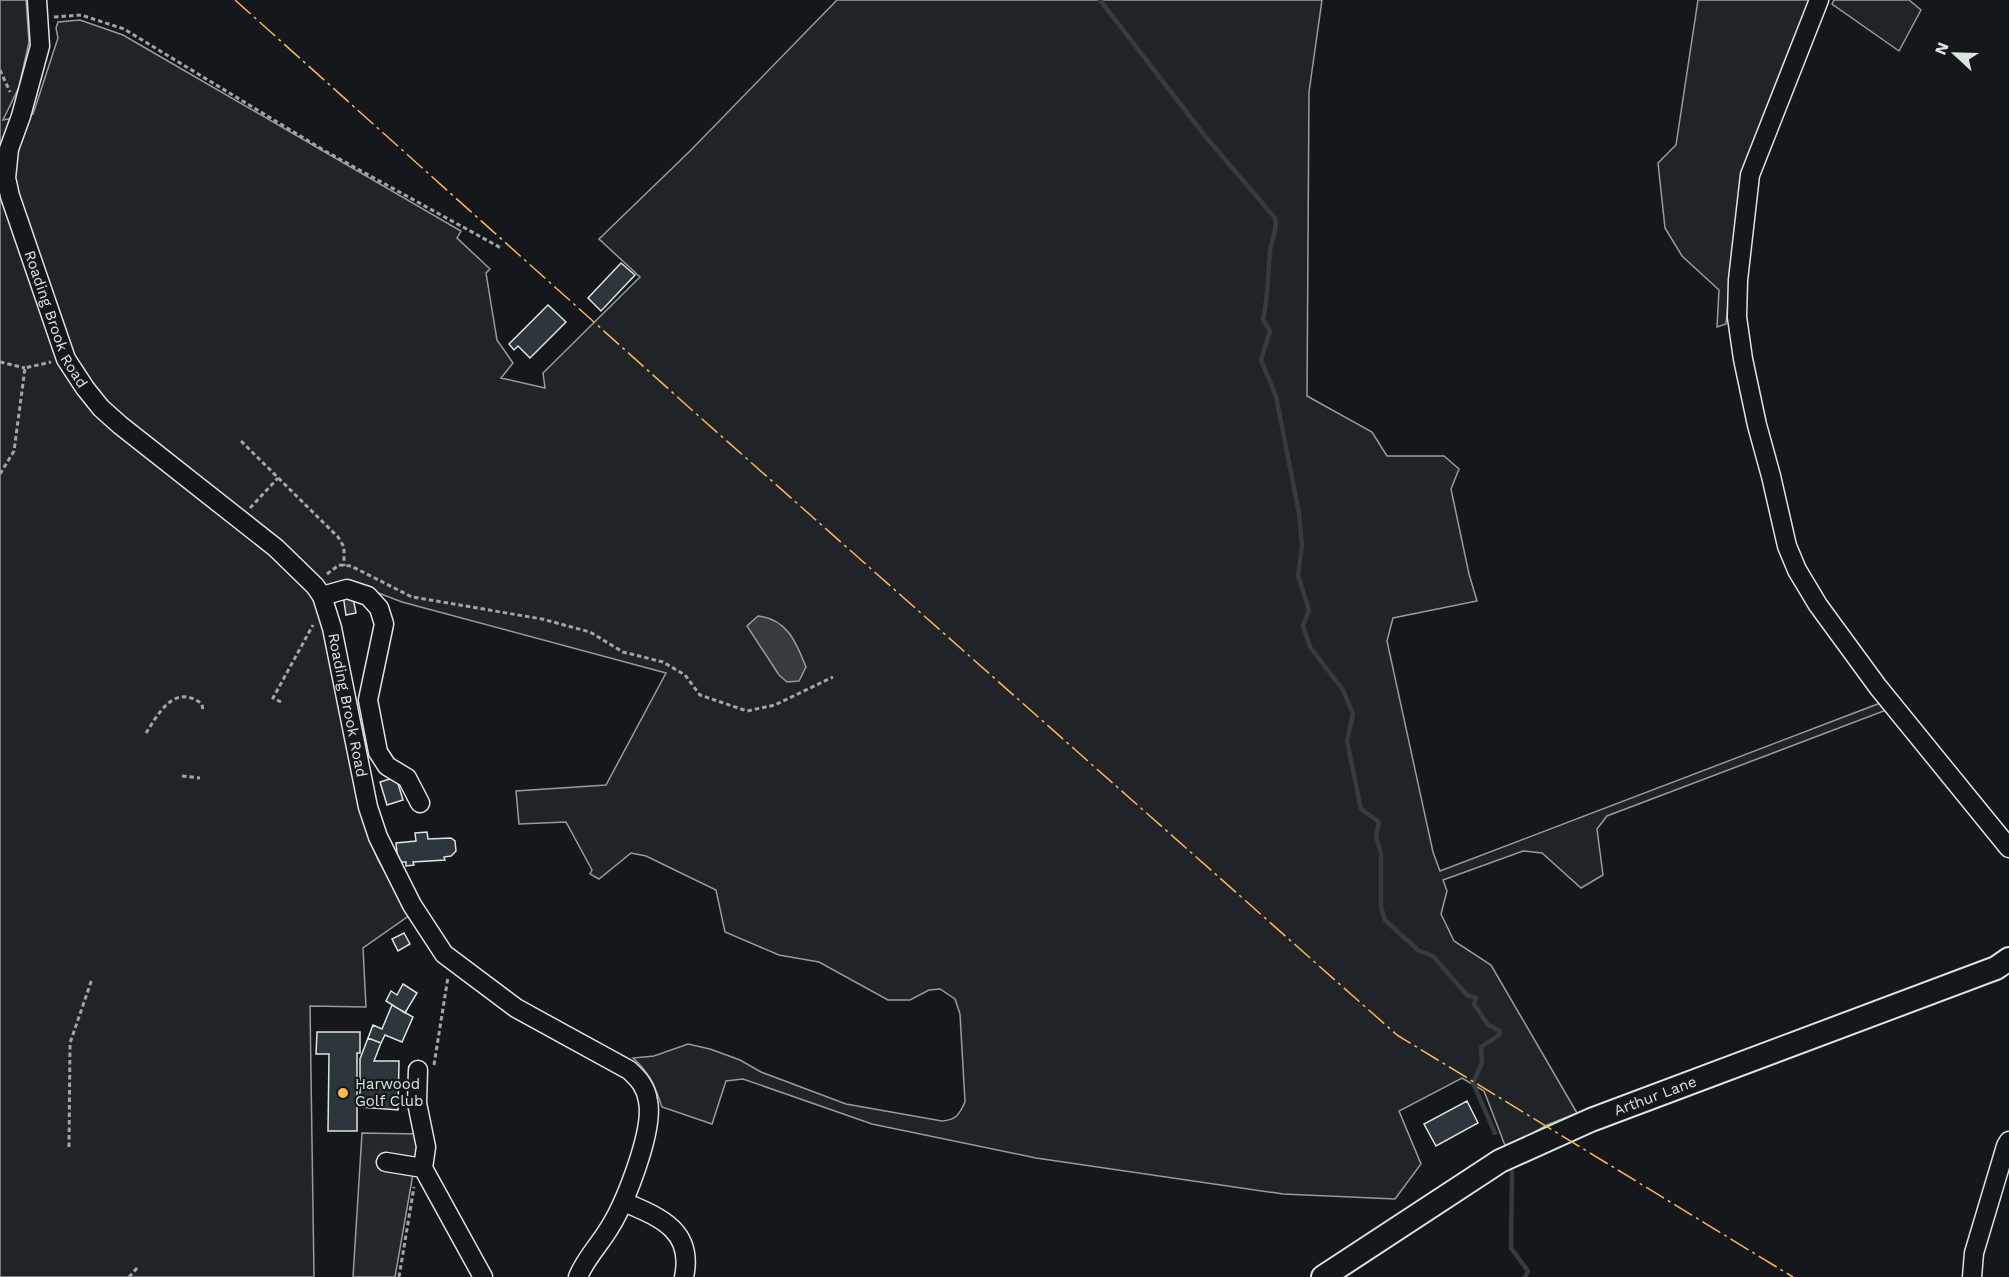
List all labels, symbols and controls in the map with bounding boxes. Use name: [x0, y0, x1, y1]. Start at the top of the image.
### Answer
north arrow: [1925, 24, 1985, 84]
text: N: [1931, 40, 1953, 58]
street label: Roading Brook Road: [20, 248, 91, 391]
street label: Roading Brook Road: [324, 631, 371, 779]
street label: Arthur Lane: [1611, 1072, 1699, 1120]
place label: Harwood Golf Club: [355, 1075, 423, 1110]
marker: Harwood Golf Club: [336, 1086, 350, 1100]

